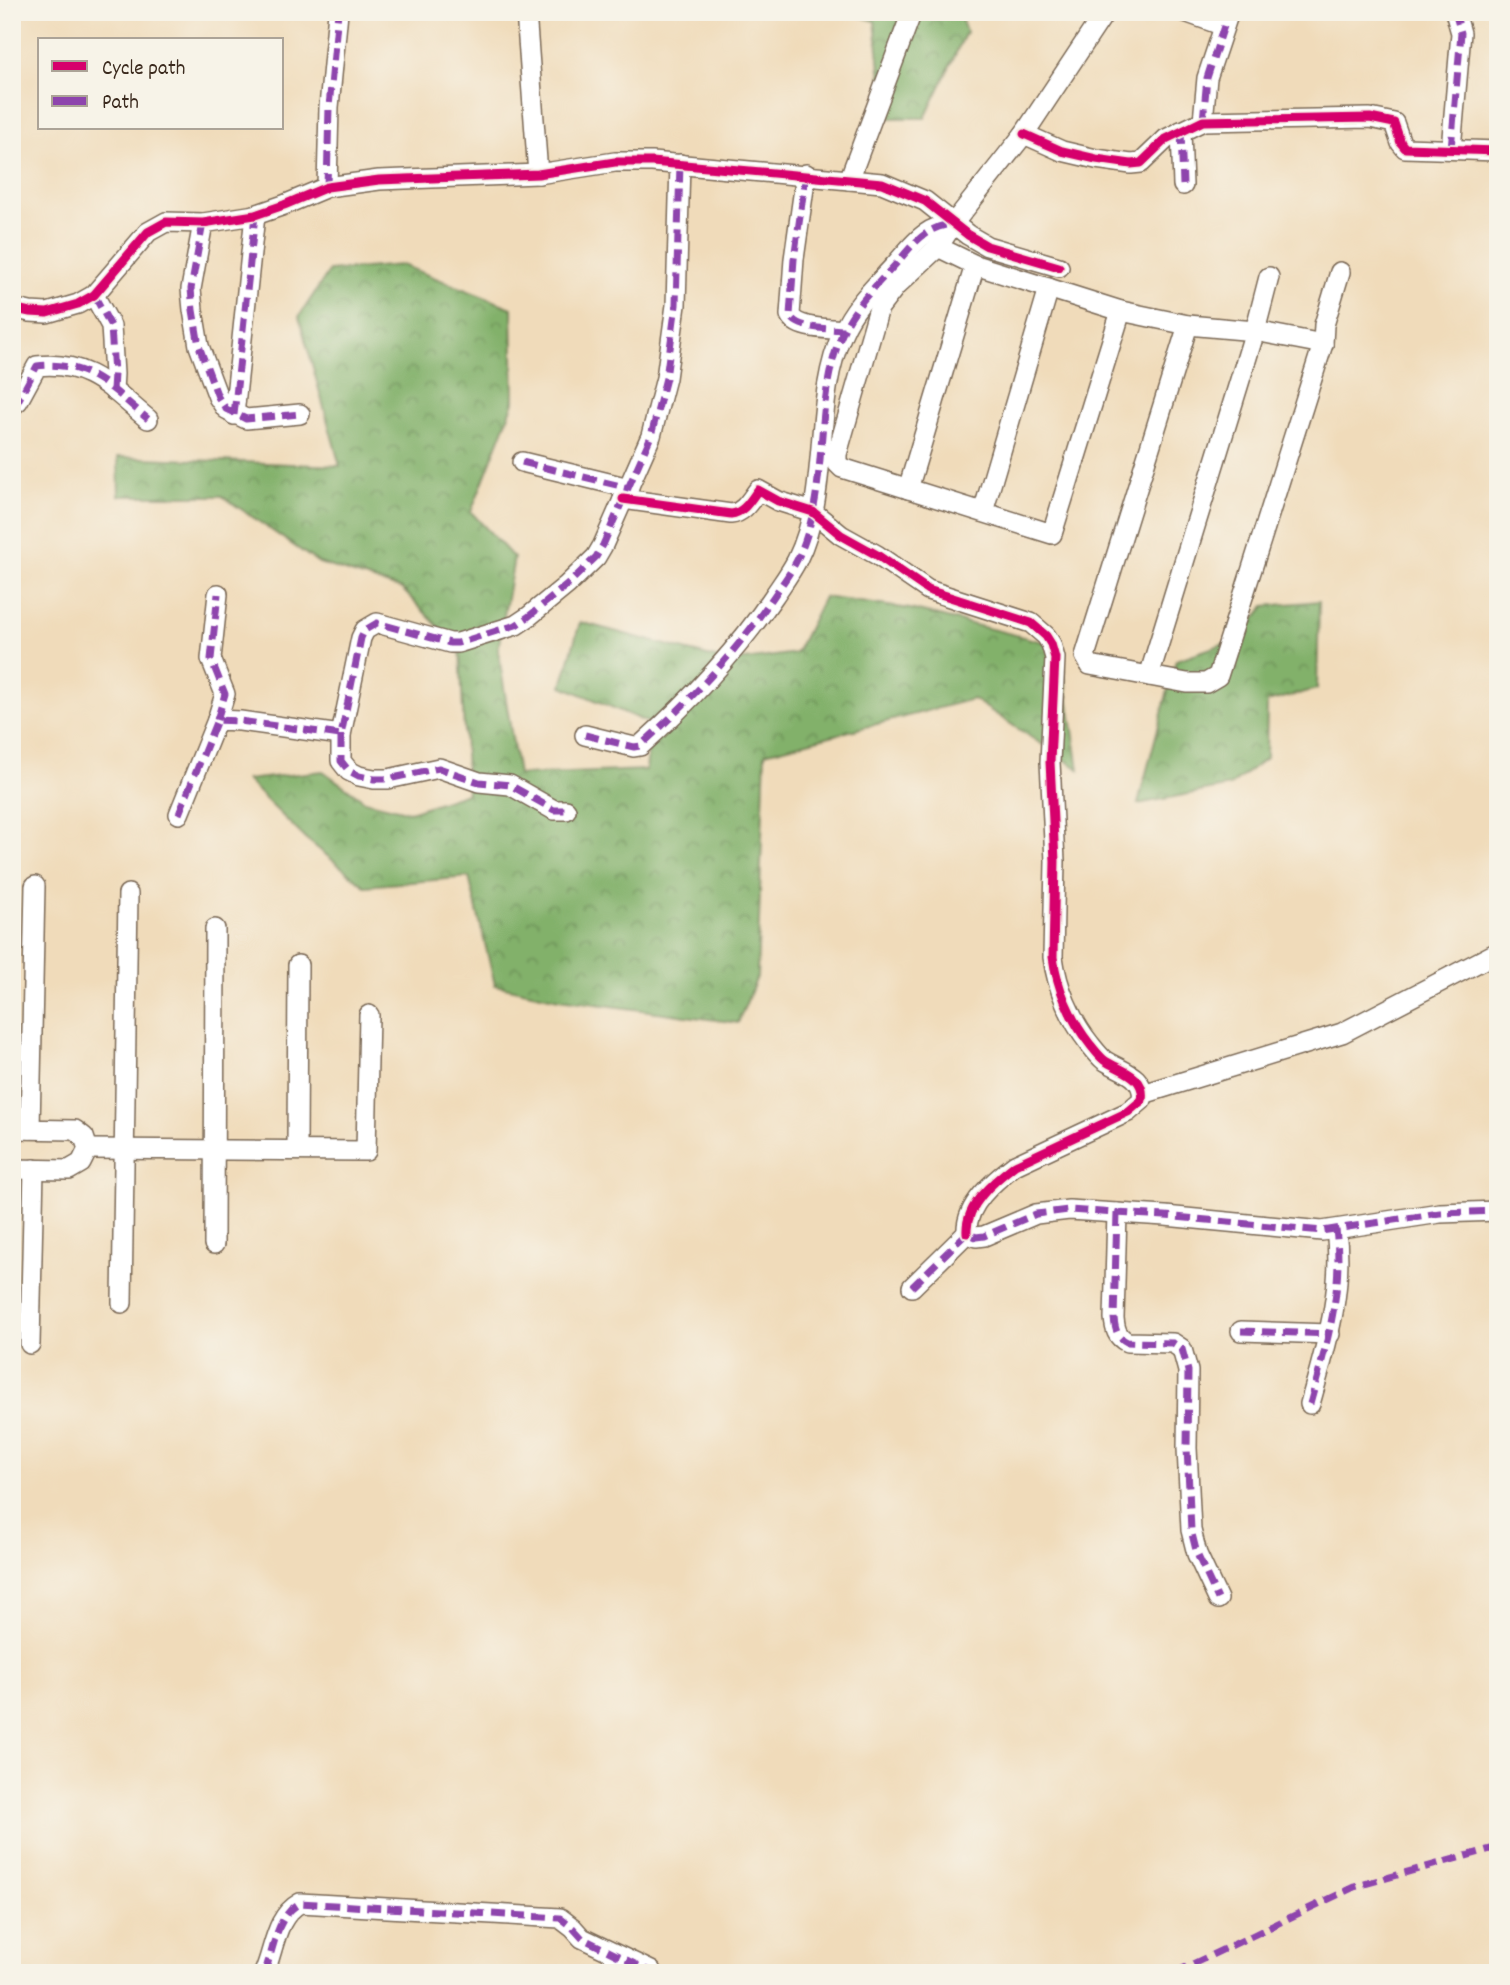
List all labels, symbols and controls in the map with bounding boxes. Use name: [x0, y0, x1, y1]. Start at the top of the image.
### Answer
legend: [38, 38, 284, 130]
text: Cycle path: [102, 55, 185, 85]
text: Path: [102, 89, 139, 119]

